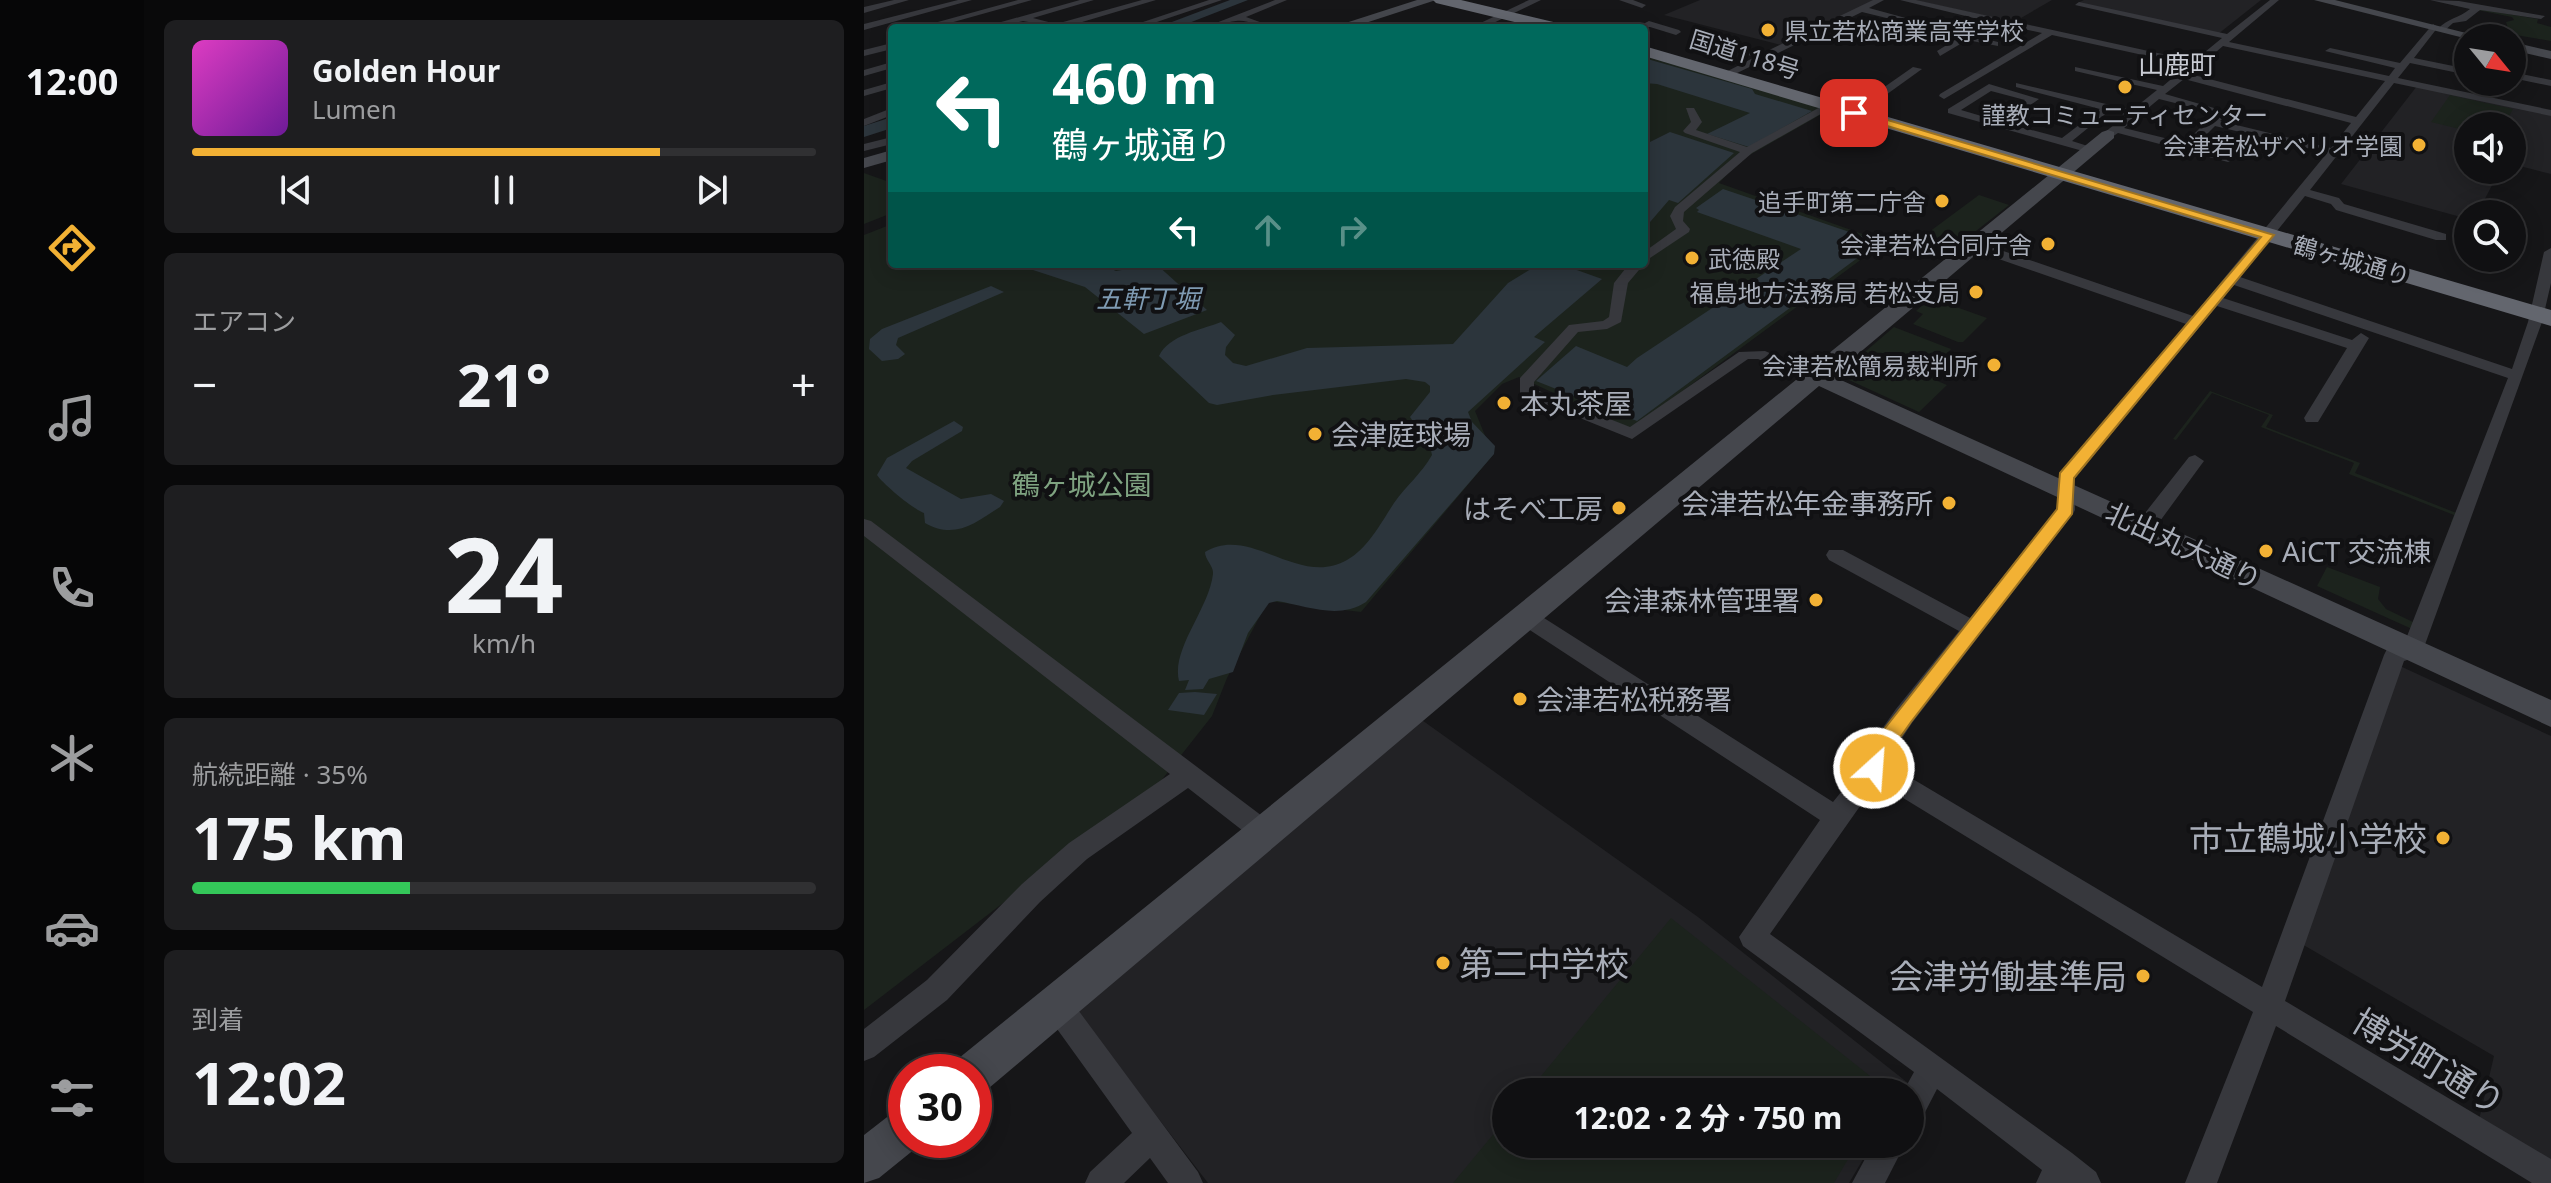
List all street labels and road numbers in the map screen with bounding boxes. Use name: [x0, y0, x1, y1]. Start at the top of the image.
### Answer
street label: 国道118号: [1686, 22, 1804, 86]
street label: 鶴ヶ城通り: [2290, 228, 2414, 292]
street label: 北出丸大通り: [2100, 492, 2268, 598]
street label: 博労町通り: [2344, 998, 2514, 1124]

